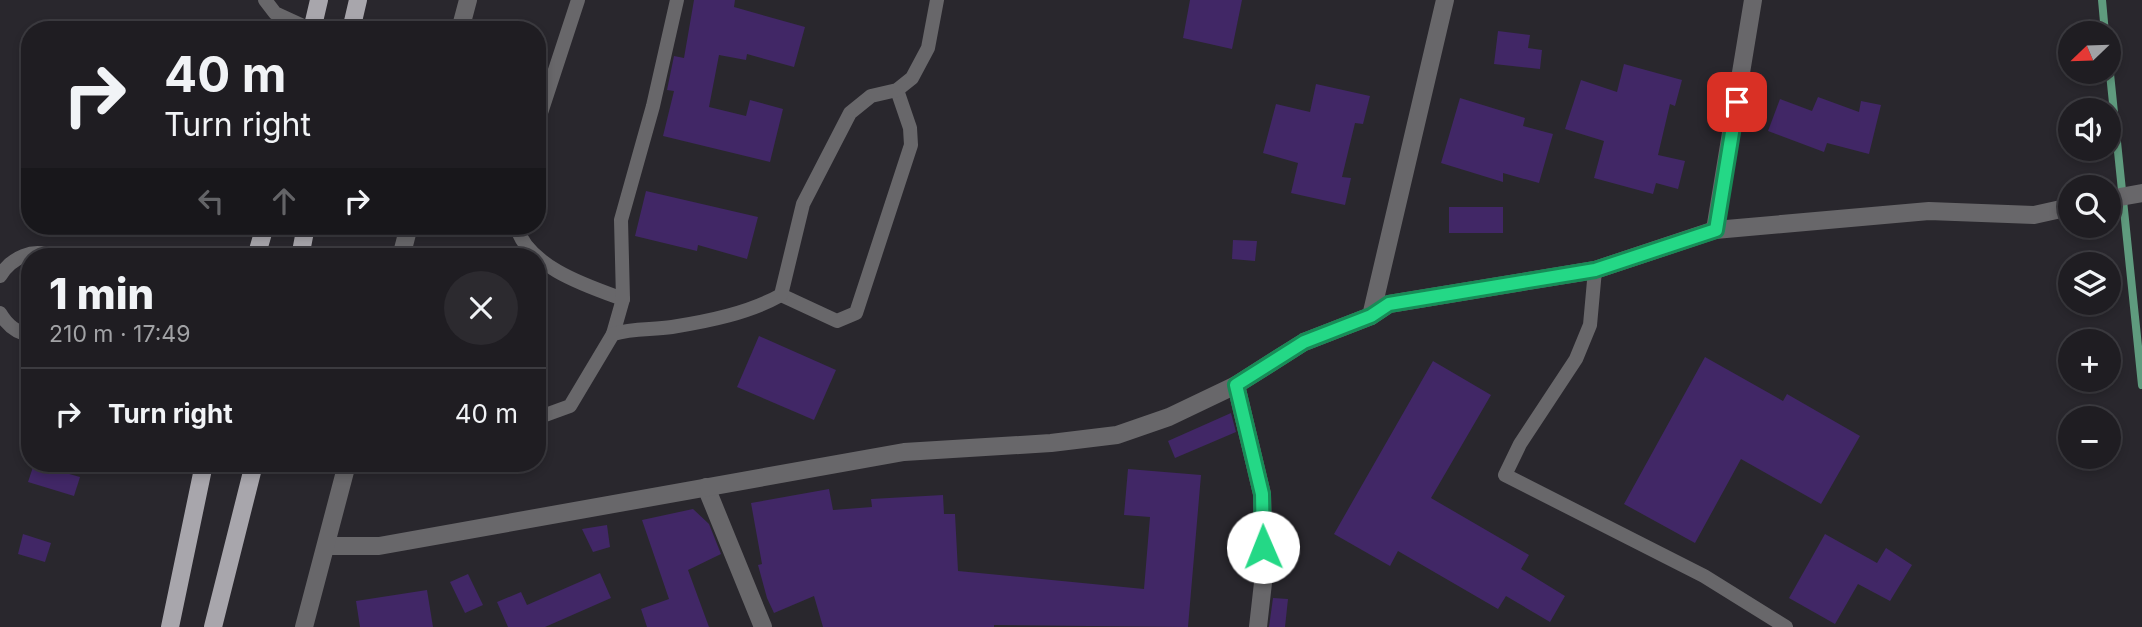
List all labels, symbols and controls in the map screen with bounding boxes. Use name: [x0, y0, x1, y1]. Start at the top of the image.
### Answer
north arrow: [2058, 21, 2121, 84]
map controls: [2058, 21, 2121, 469]
text: 40 m: [164, 45, 287, 104]
icon: right: [49, 49, 140, 140]
pin: [1707, 72, 1767, 132]
icon: arrive: [1718, 83, 1756, 121]
button: sound: [2058, 98, 2121, 161]
text: Turn right: [164, 105, 311, 144]
button: search: [2058, 175, 2121, 238]
icon: left: [192, 182, 230, 220]
icon: ahead: [265, 182, 303, 220]
icon: right: [338, 182, 376, 220]
button: layers: [2058, 252, 2121, 315]
text: 1 min: [49, 268, 154, 319]
button: close: [444, 271, 518, 345]
text: 210 m · 17:49: [49, 320, 190, 348]
button: +: [2058, 329, 2121, 392]
icon: right: [49, 395, 87, 433]
text: Turn right: [108, 398, 233, 429]
text: 40 m: [455, 398, 518, 429]
button: −: [2058, 406, 2121, 469]
position arrow: [1226, 510, 1300, 584]

